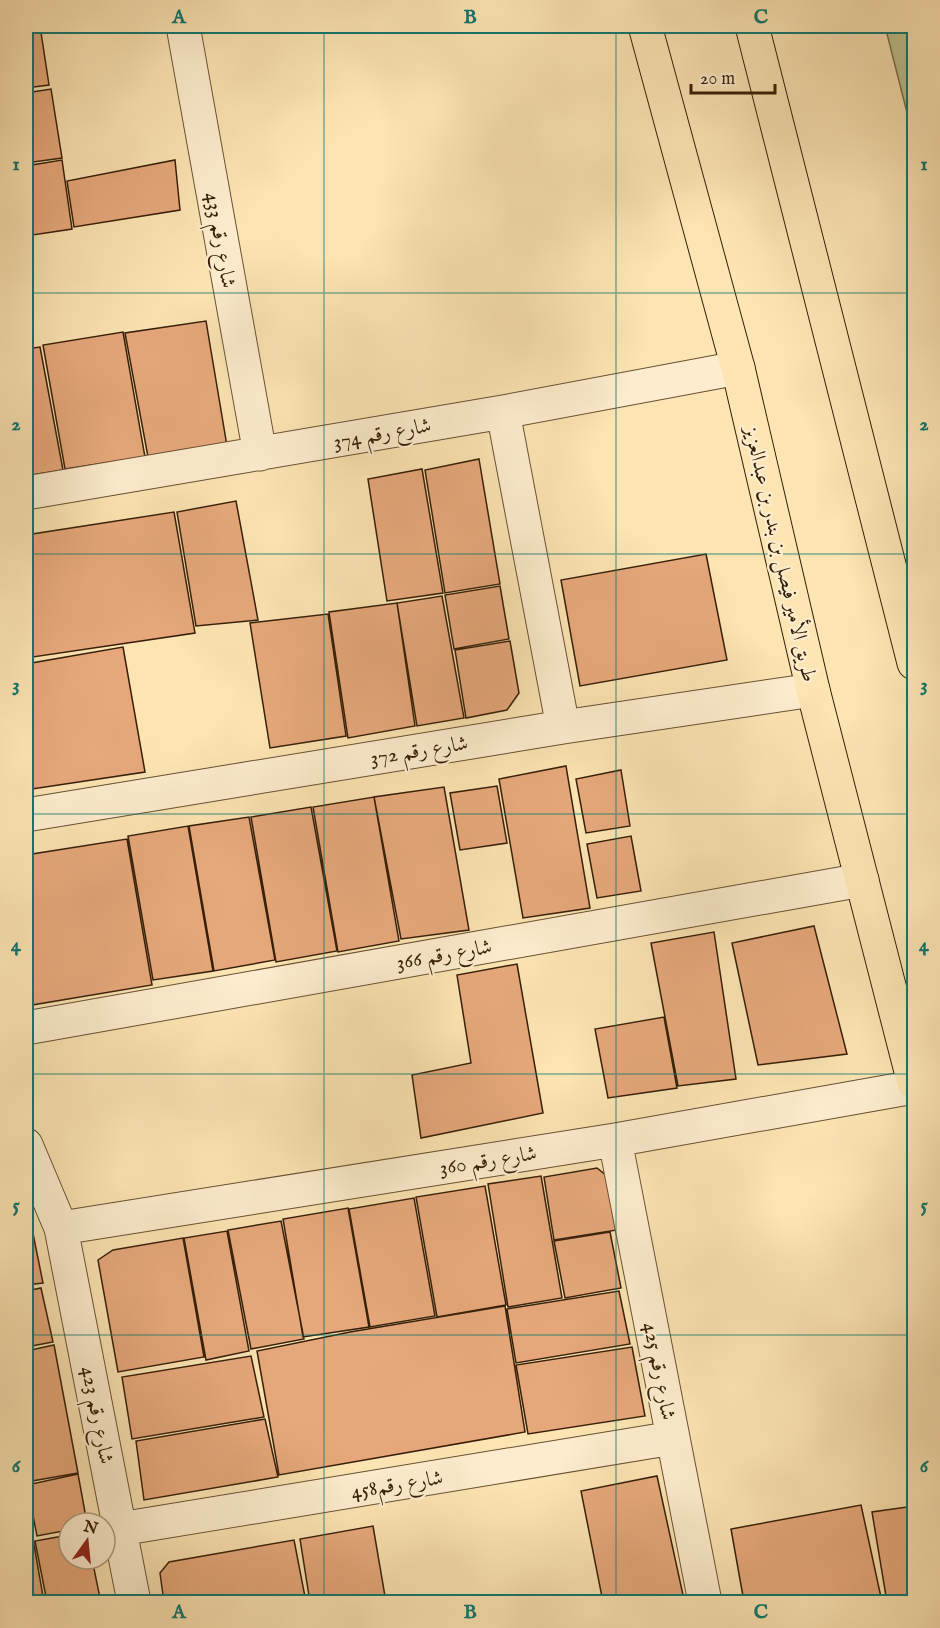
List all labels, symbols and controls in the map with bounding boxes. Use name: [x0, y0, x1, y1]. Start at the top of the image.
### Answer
text: A: [171, 5, 187, 30]
text: B: [463, 5, 477, 30]
text: C: [754, 5, 768, 30]
scale bar: [691, 57, 775, 95]
text: 20 m: [700, 68, 735, 91]
text: 1: [12, 152, 20, 177]
text: 1: [920, 152, 928, 177]
street label: شارع رقم 433: [193, 190, 241, 291]
text: 2: [11, 412, 21, 437]
text: 2: [919, 412, 929, 437]
street label: شارع رقم 374: [331, 413, 434, 461]
street label: طريق الأمير فيصل بن بندر بن عبدالعزيز: [736, 421, 825, 685]
text: 3: [12, 673, 20, 698]
text: 3: [920, 673, 928, 698]
street label: شارع رقم 372: [368, 730, 471, 777]
text: 4: [11, 933, 22, 958]
text: 4: [919, 933, 930, 958]
street label: شارع رقم 366: [394, 934, 495, 982]
street label: شارع رقم 360: [438, 1140, 540, 1187]
text: 5: [12, 1193, 20, 1218]
text: 5: [920, 1193, 928, 1218]
street label: شارع رقم 425: [631, 1320, 681, 1423]
street label: شارع رقم 423: [69, 1364, 119, 1467]
text: 6: [12, 1454, 22, 1479]
text: 6: [920, 1454, 930, 1479]
street label: شارع رقم458: [349, 1465, 446, 1511]
north arrow: [57, 1511, 117, 1571]
text: N: [80, 1517, 100, 1540]
text: A: [171, 1600, 187, 1625]
text: B: [463, 1600, 477, 1625]
text: C: [754, 1600, 768, 1625]

